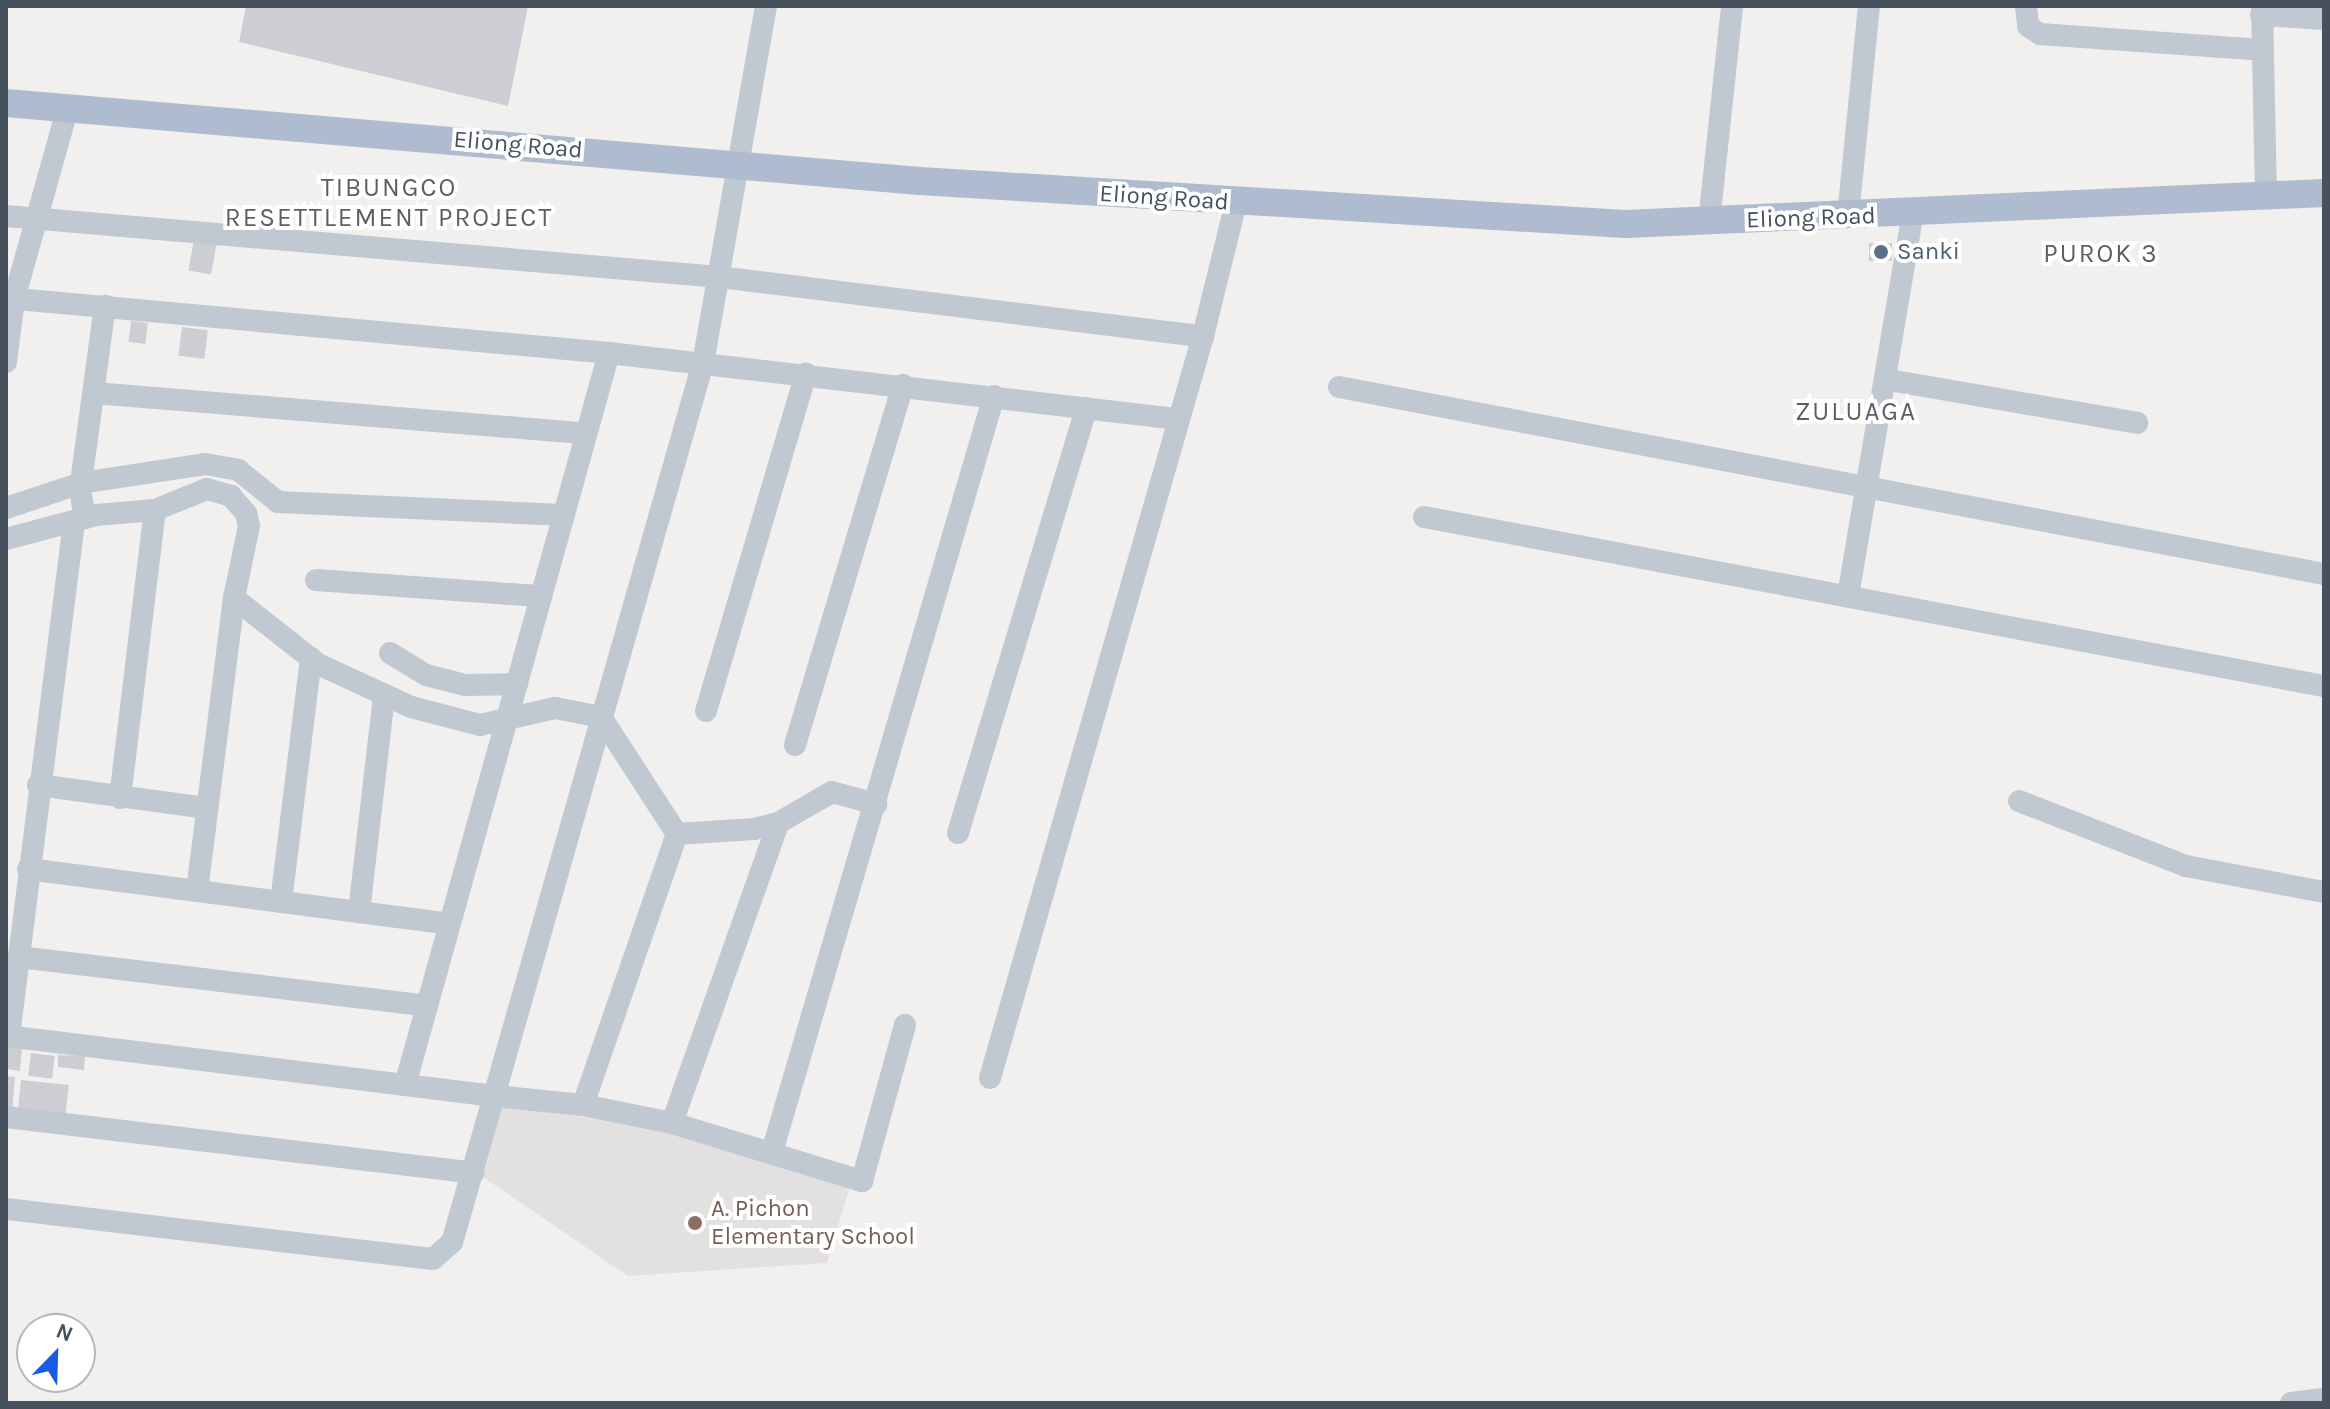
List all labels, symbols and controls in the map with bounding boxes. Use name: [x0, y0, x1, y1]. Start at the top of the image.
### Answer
street label: Eliong Road: [452, 125, 584, 165]
district label: TIBUNGCO RESETTLEMENT PROJECT: [225, 172, 553, 234]
street label: Eliong Road: [1098, 179, 1230, 217]
street label: Eliong Road: [1746, 201, 1876, 235]
place label: Sanki: [1897, 238, 1960, 266]
district label: PUROK 3: [2043, 238, 2159, 270]
marker: Sanki: [1872, 243, 1890, 261]
district label: ZULUAGA: [1795, 396, 1917, 428]
place label: A. Pichon Elementary School: [711, 1195, 915, 1251]
marker: A. Pichon Elementary School: [686, 1214, 704, 1232]
north arrow: [16, 1313, 96, 1393]
text: N: [52, 1318, 77, 1348]

